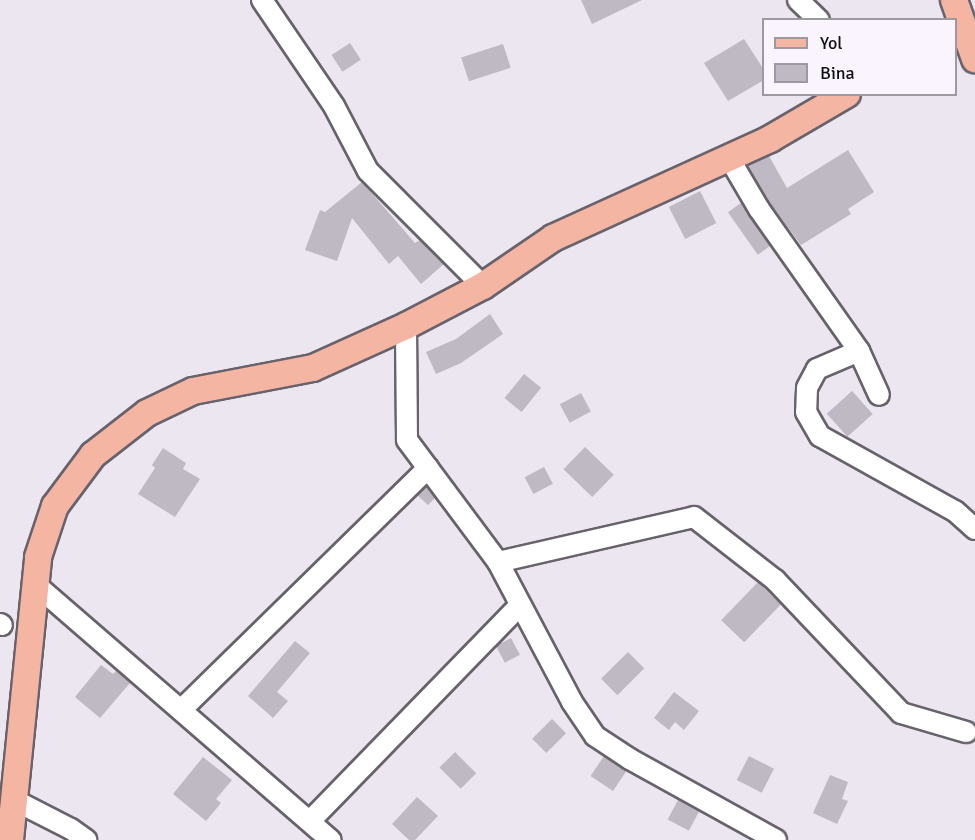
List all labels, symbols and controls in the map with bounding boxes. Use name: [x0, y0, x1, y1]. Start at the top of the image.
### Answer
legend: [762, 18, 957, 96]
text: Yol: [820, 32, 843, 54]
text: Bina: [820, 62, 855, 84]

